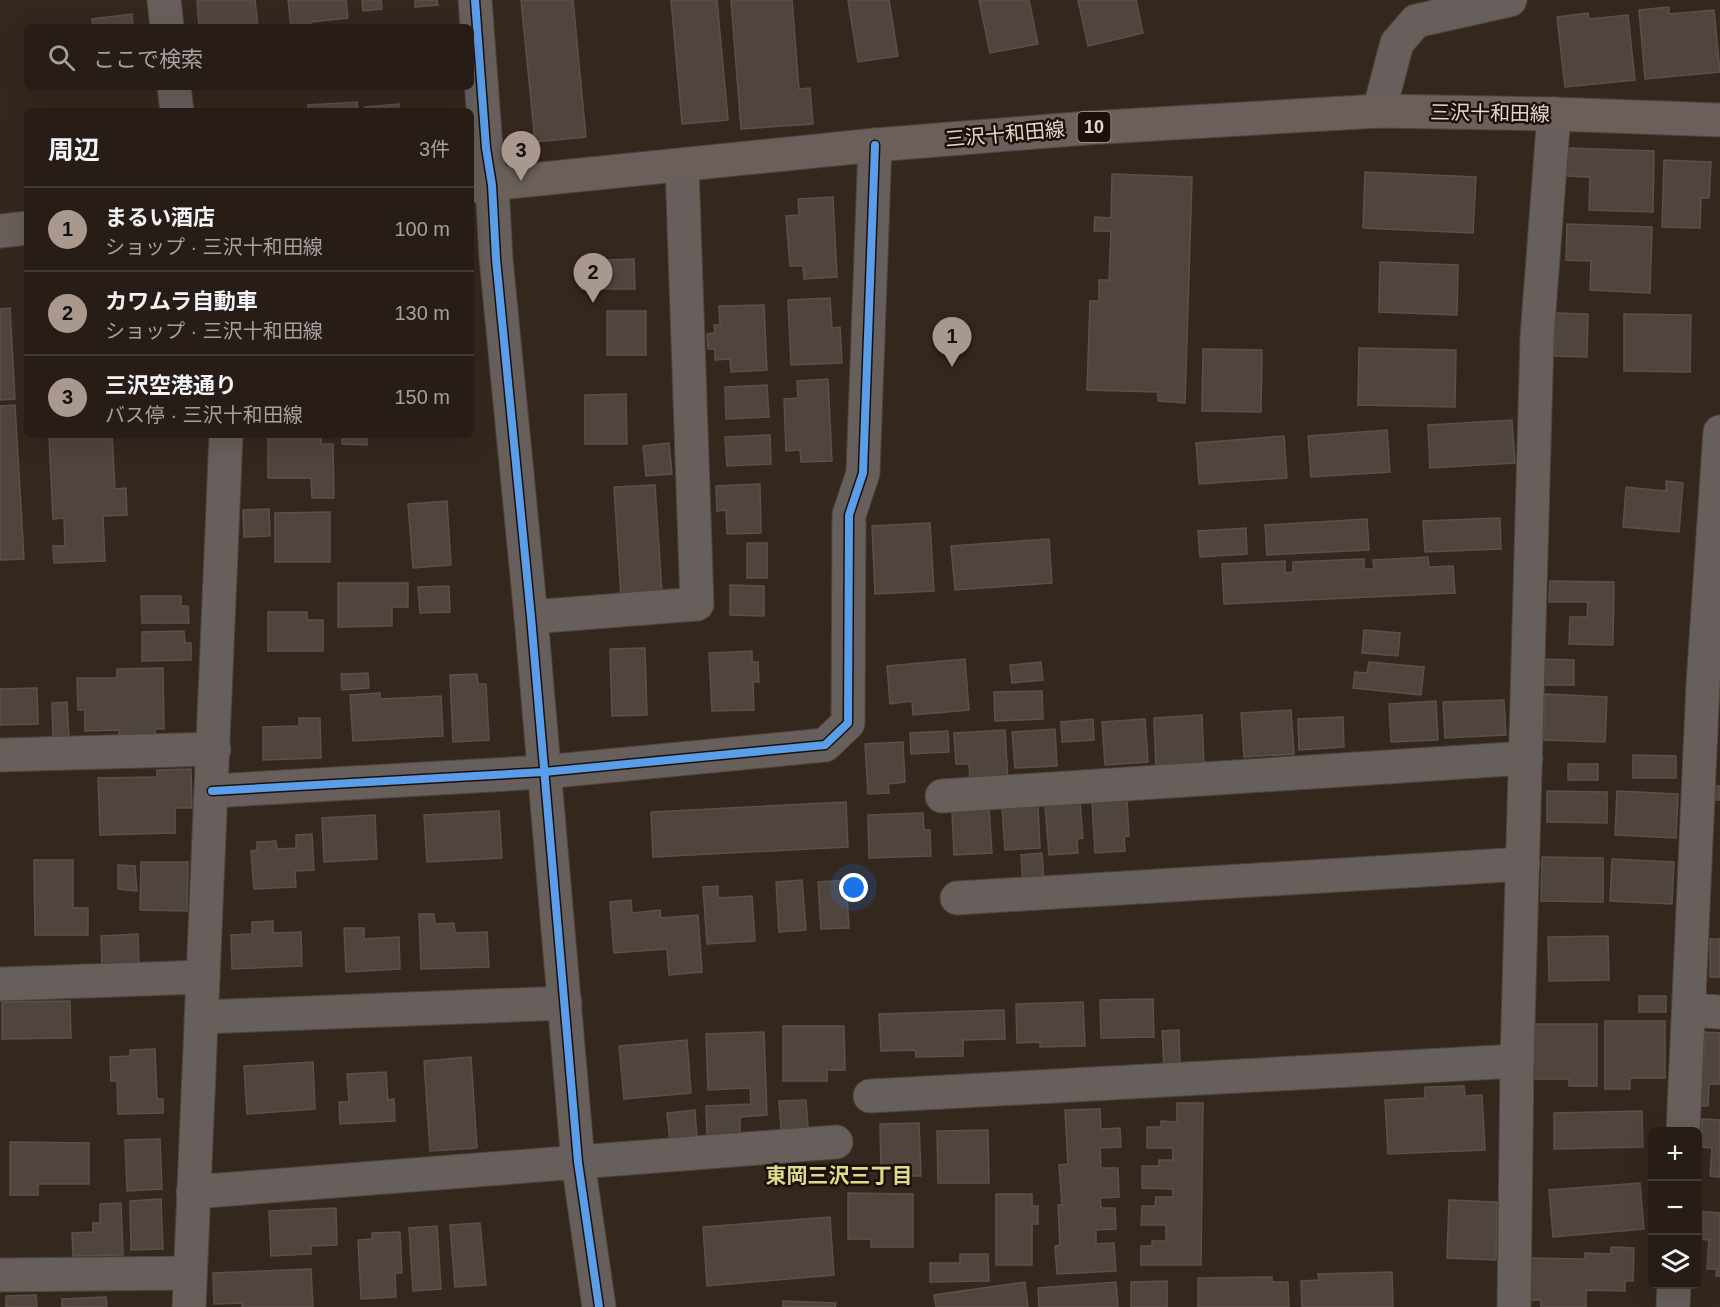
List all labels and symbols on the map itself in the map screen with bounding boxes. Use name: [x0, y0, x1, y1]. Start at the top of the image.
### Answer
street label: 三沢十和田線: [1430, 101, 1550, 125]
road number: 10: [1078, 112, 1110, 142]
street label: 三沢十和田線: [944, 118, 1066, 150]
pin: 3: [502, 132, 540, 181]
pin: 2: [574, 254, 612, 303]
pin: 1: [932, 318, 972, 367]
your location: [839, 873, 868, 902]
district label: 東岡三沢三丁目: [766, 1164, 913, 1187]

